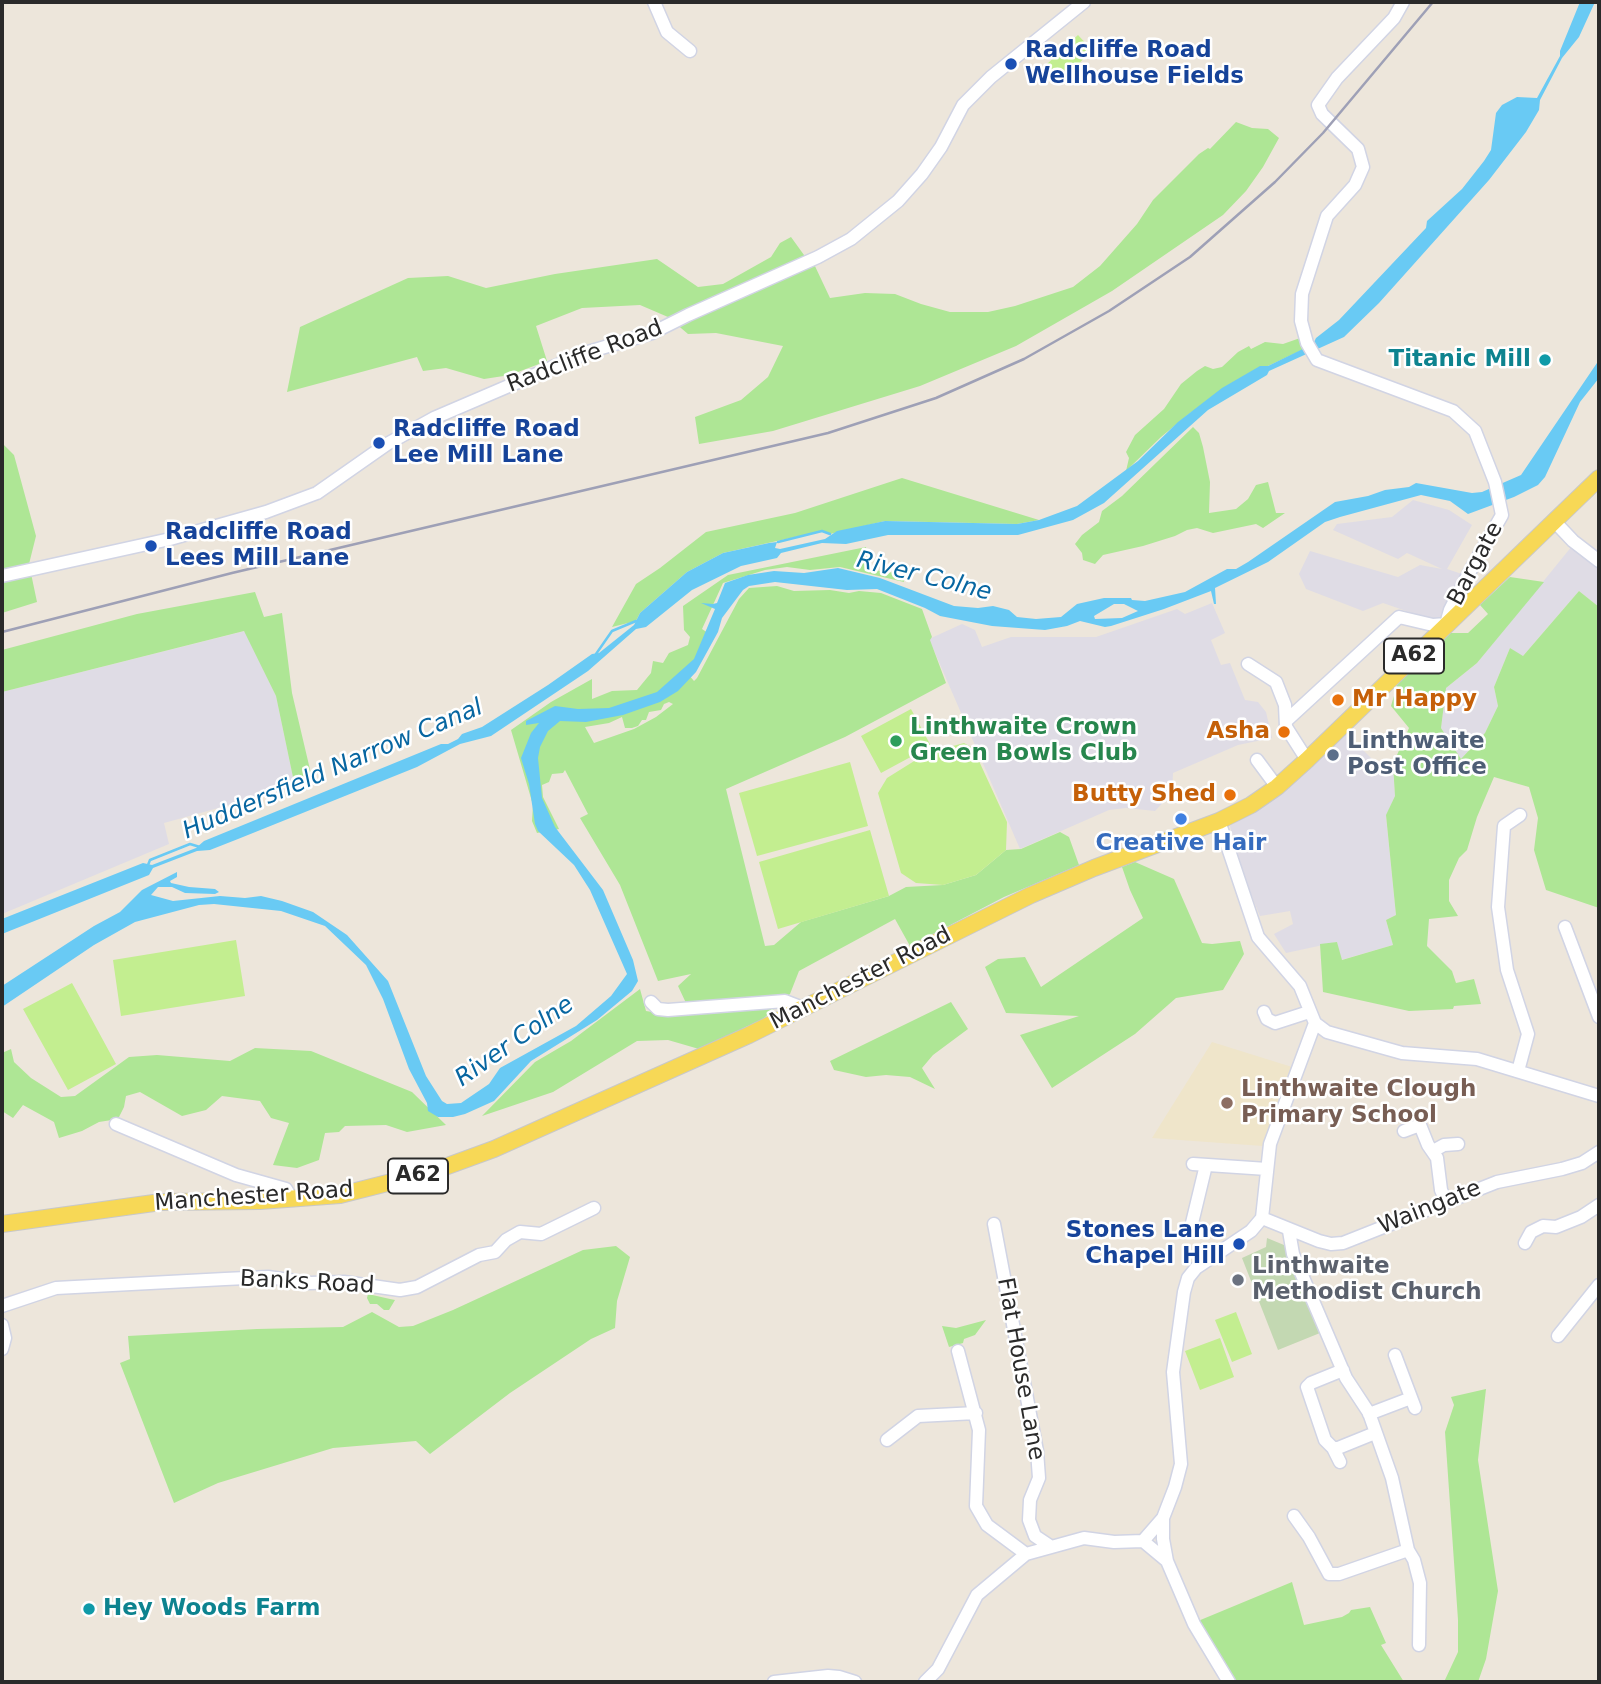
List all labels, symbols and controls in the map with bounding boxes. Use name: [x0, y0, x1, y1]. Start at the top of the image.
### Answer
place label: Radcliffe Road Wellhouse Fields: [1025, 37, 1244, 91]
marker: Radcliffe Road Wellhouse Fields: [1003, 56, 1019, 72]
street label: Radcliffe Road: [503, 315, 667, 399]
place label: Titanic Mill: [1388, 346, 1531, 374]
marker: Titanic Mill: [1537, 352, 1553, 368]
place label: Radcliffe Road Lee Mill Lane: [393, 416, 580, 470]
marker: Radcliffe Road Lee Mill Lane: [371, 435, 387, 451]
street label: Bargate: [1443, 517, 1509, 611]
place label: Radcliffe Road Lees Mill Lane: [165, 519, 352, 573]
marker: Radcliffe Road Lees Mill Lane: [143, 538, 159, 554]
water label: River Colne: [854, 546, 994, 608]
road number: A62: [1384, 638, 1444, 674]
place label: Mr Happy: [1352, 686, 1477, 714]
marker: Mr Happy: [1330, 692, 1346, 708]
water label: Huddersfield Narrow Canal: [179, 694, 487, 846]
place label: Linthwaite Crown Green Bowls Club: [910, 714, 1138, 768]
place label: Asha: [1207, 718, 1270, 746]
marker: Asha: [1276, 724, 1292, 740]
place label: Linthwaite Post Office: [1347, 728, 1487, 782]
marker: Linthwaite Crown Green Bowls Club: [888, 733, 904, 749]
marker: Linthwaite Post Office: [1325, 747, 1341, 763]
place label: Butty Shed: [1072, 781, 1216, 809]
marker: Butty Shed: [1222, 787, 1238, 803]
marker: Creative Hair: [1173, 811, 1189, 827]
place label: Creative Hair: [1096, 830, 1266, 858]
street label: Manchester Road: [766, 921, 956, 1037]
water label: River Colne: [450, 991, 580, 1093]
place label: Linthwaite Clough Primary School: [1241, 1076, 1476, 1130]
marker: Linthwaite Clough Primary School: [1219, 1095, 1235, 1111]
road number: A62: [388, 1158, 448, 1194]
street label: Waingate: [1375, 1175, 1485, 1241]
street label: Manchester Road: [154, 1176, 354, 1218]
place label: Stones Lane Chapel Hill: [1066, 1217, 1225, 1271]
marker: Stones Lane Chapel Hill: [1231, 1236, 1247, 1252]
place label: Linthwaite Methodist Church: [1252, 1253, 1482, 1307]
street label: Banks Road: [239, 1266, 375, 1300]
marker: Linthwaite Methodist Church: [1230, 1272, 1246, 1288]
street label: Flat House Lane: [990, 1275, 1050, 1463]
place label: Hey Woods Farm: [103, 1595, 320, 1623]
marker: Hey Woods Farm: [81, 1601, 97, 1617]

